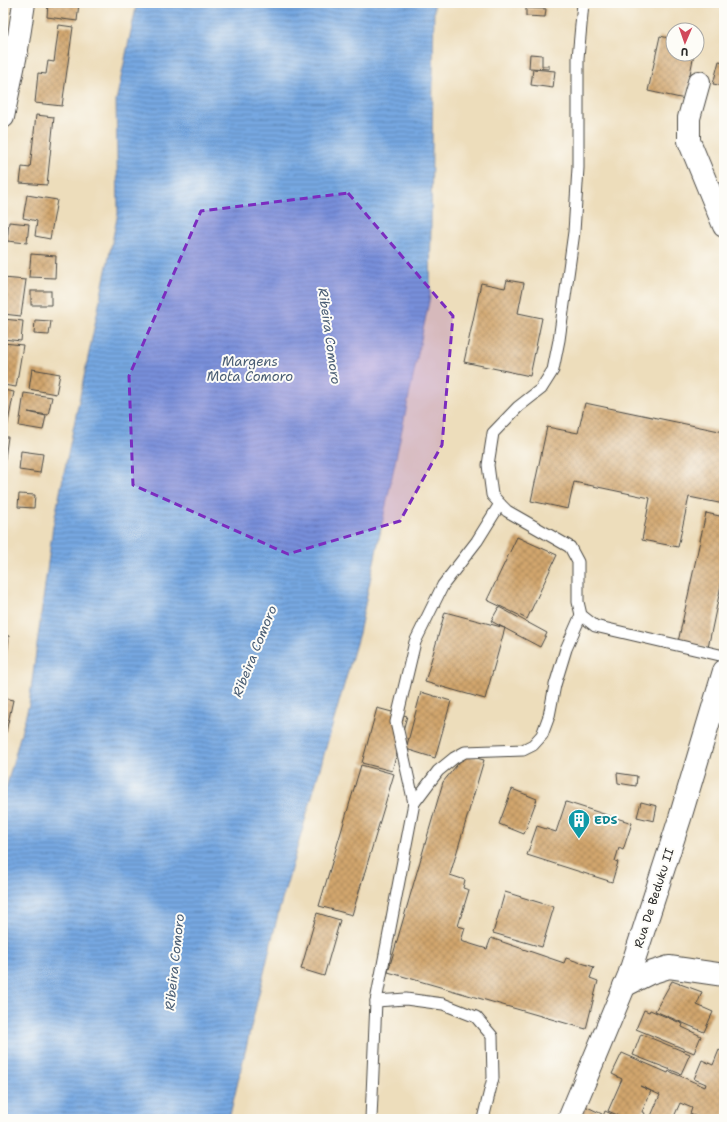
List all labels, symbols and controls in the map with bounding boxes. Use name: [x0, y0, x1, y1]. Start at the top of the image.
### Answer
north arrow: [665, 22, 705, 62]
text: U: [681, 44, 689, 59]
water label: Ribeira Comoro: [314, 287, 345, 386]
water label: Margens Mota Comoro: [207, 353, 293, 385]
water label: Ribeira Comoro: [228, 603, 281, 699]
building icon: EDS: [566, 807, 592, 840]
place label: EDS: [594, 812, 617, 828]
street label: Rua De Beduku II: [630, 846, 678, 950]
water label: Ribeira Comoro: [161, 913, 188, 1011]

